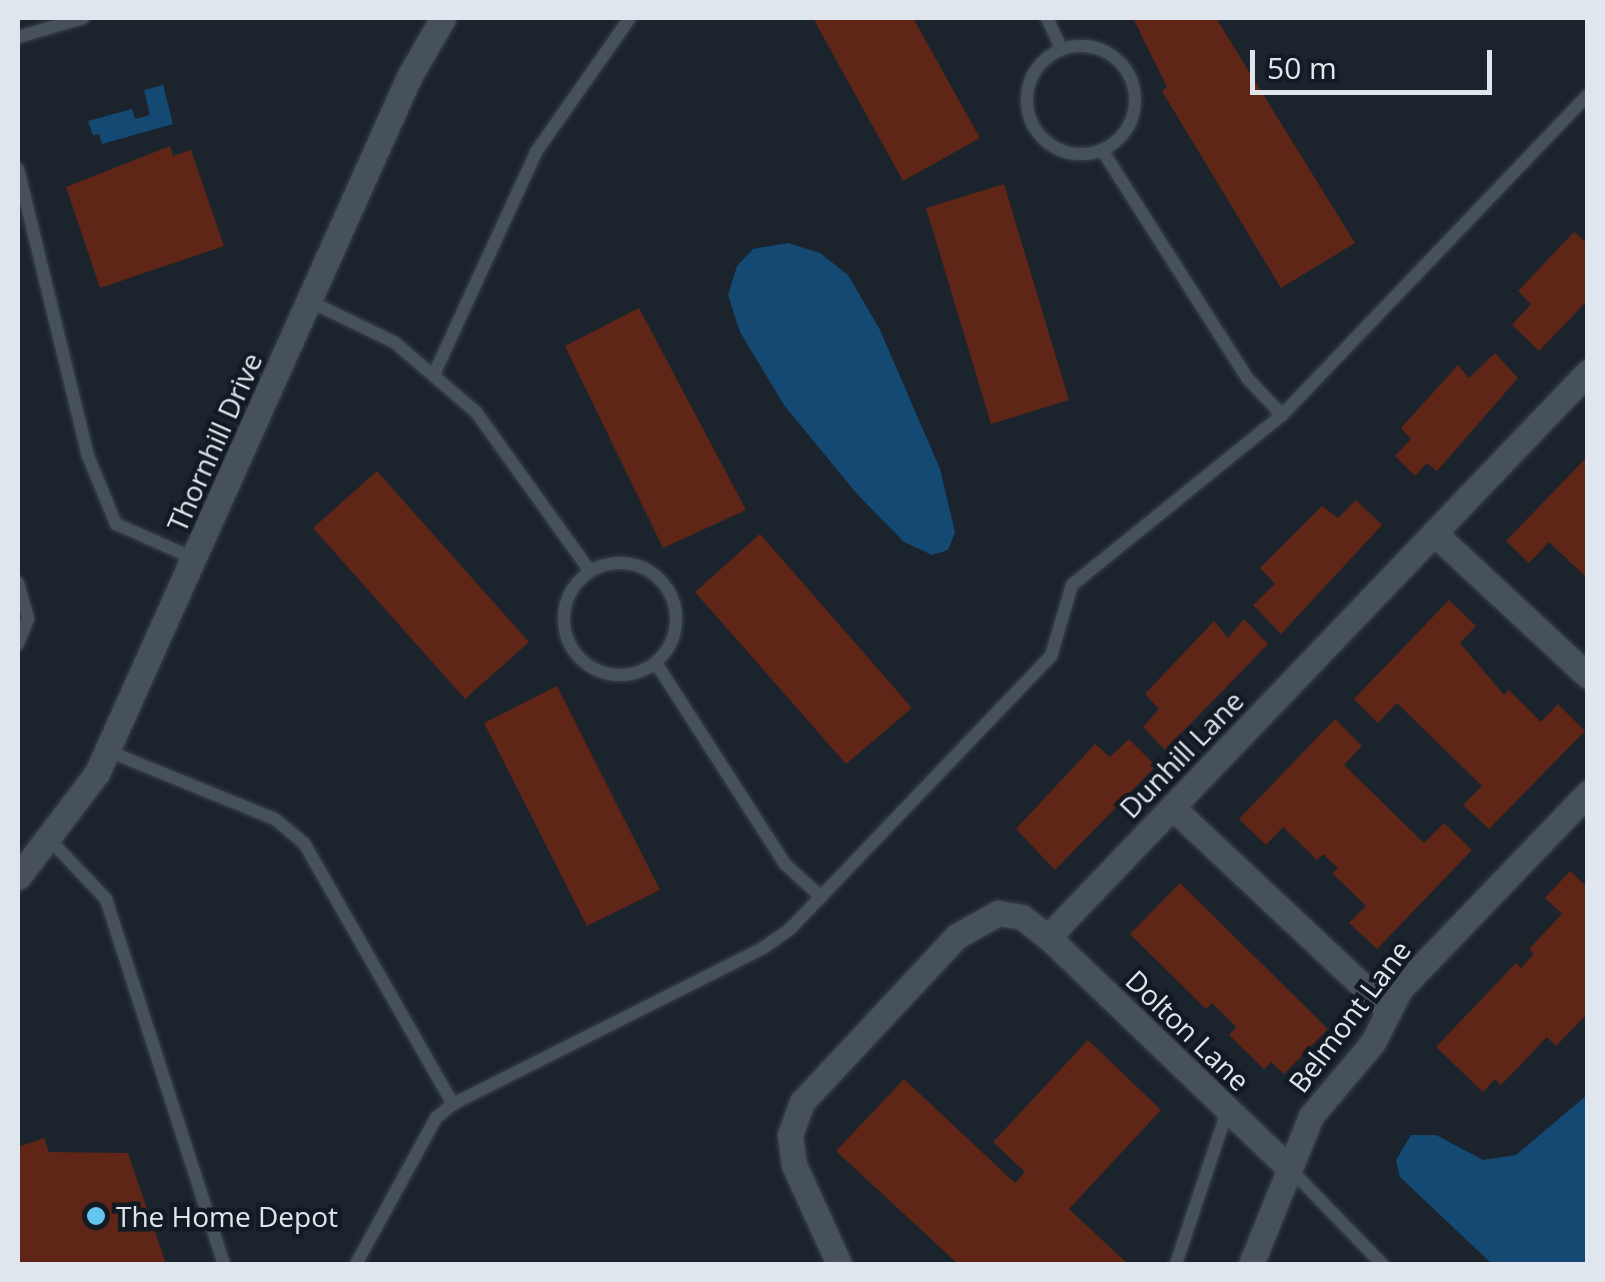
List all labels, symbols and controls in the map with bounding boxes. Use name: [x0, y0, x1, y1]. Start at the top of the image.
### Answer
scale bar: [1255, 30, 1498, 92]
text: 50 m: [1267, 47, 1337, 88]
street label: Thornhill Drive: [160, 347, 268, 537]
street label: Dunhill Lane: [1112, 684, 1250, 824]
street label: Belmont Lane: [1281, 934, 1417, 1098]
street label: Dolton Lane: [1119, 963, 1257, 1097]
place label: The Home Depot: [116, 1199, 338, 1233]
marker: The Home Depot: [85, 1205, 107, 1227]

